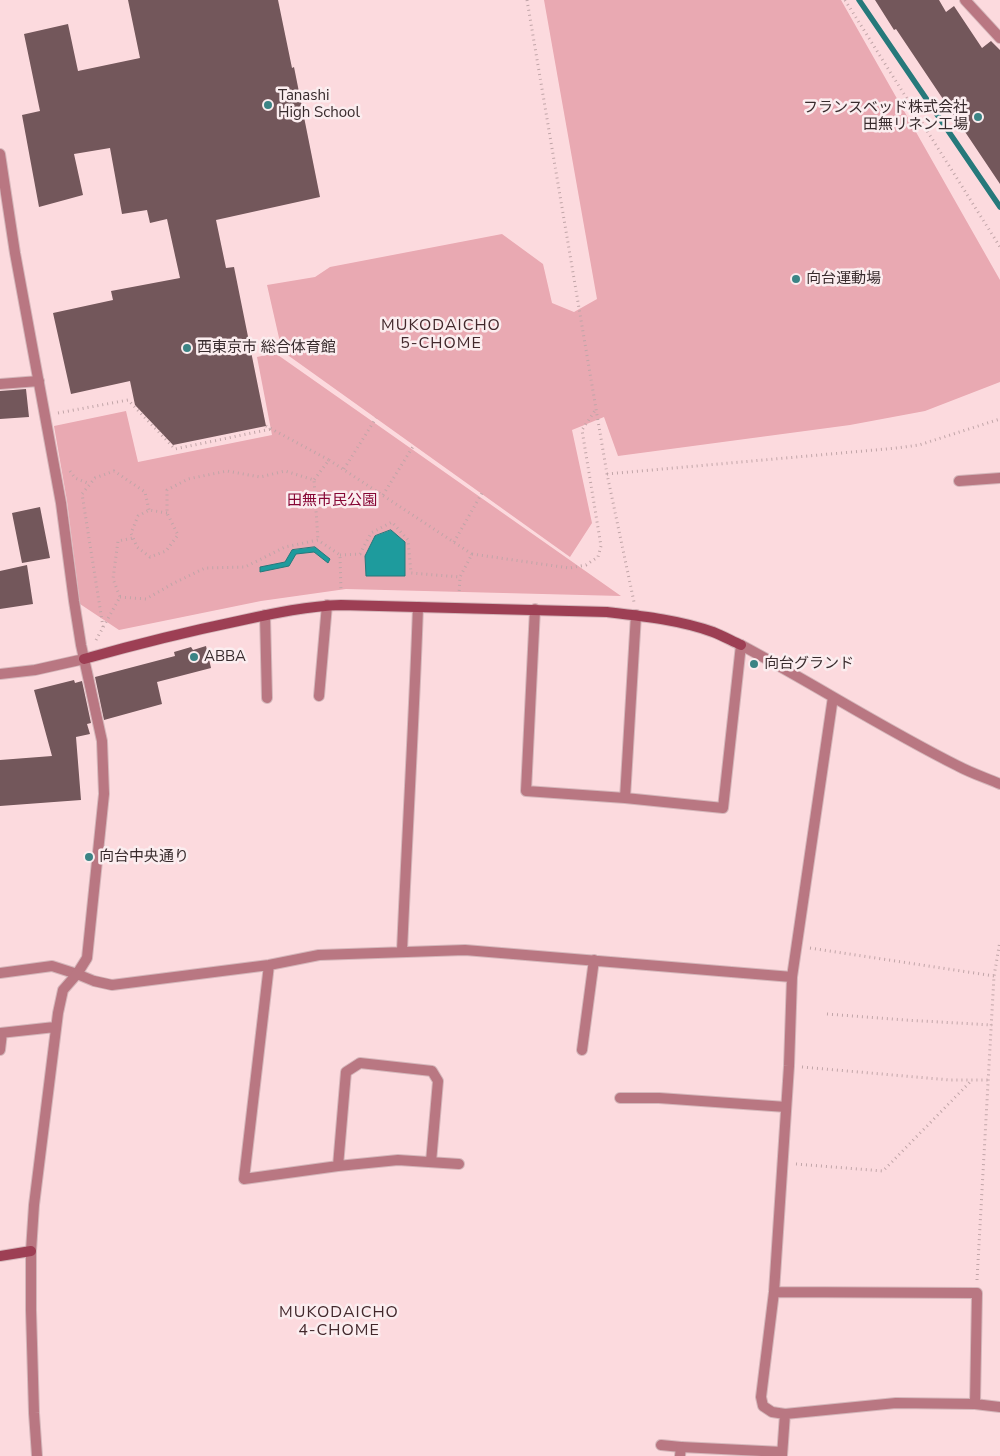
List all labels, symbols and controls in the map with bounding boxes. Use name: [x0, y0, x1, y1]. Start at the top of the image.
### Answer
place label: Tanashi High School: [278, 87, 360, 122]
marker: Tanashi High School: [262, 99, 274, 111]
place label: フランスベッド株式会社 田無リネン工場: [803, 99, 968, 134]
marker: フランスベッド株式会社 田無リネン工場: [972, 111, 984, 123]
place label: 向台運動場: [806, 270, 881, 288]
marker: 向台運動場: [790, 273, 802, 285]
district label: MUKODAICHO 5-CHOME: [380, 316, 502, 354]
place label: 西東京市 総合体育館: [197, 339, 336, 357]
marker: 西東京市 総合体育館: [181, 342, 193, 354]
park label: 田無市民公園: [287, 492, 377, 510]
place label: ABBA: [204, 648, 246, 666]
marker: ABBA: [188, 651, 200, 663]
place label: 向台グランド: [764, 655, 854, 673]
marker: 向台グランド: [748, 658, 760, 670]
place label: 向台中央通り: [99, 848, 189, 866]
marker: 向台中央通り: [83, 851, 95, 863]
district label: MUKODAICHO 4-CHOME: [278, 1303, 400, 1341]

